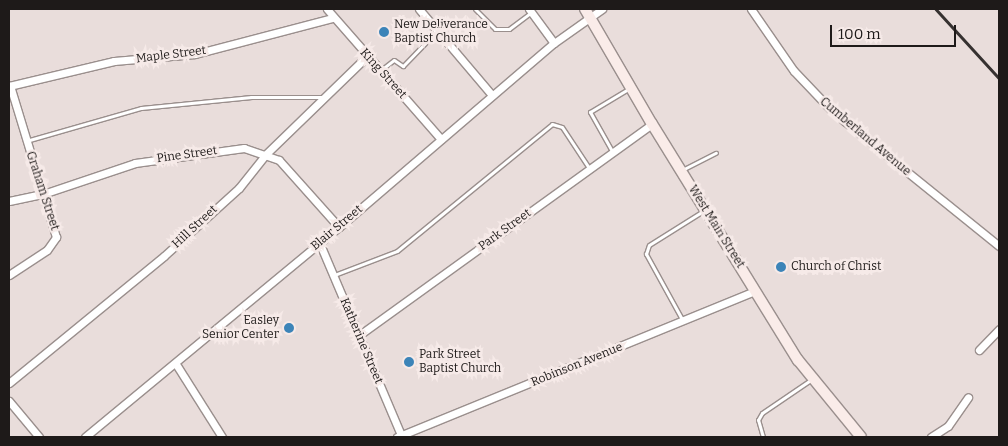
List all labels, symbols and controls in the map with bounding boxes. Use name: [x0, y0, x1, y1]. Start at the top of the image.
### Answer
scale bar: [833, 15, 959, 47]
place label: New Deliverance Baptist Church: [394, 18, 488, 46]
text: 100 m: [838, 25, 881, 43]
marker: New Deliverance Baptist Church: [378, 26, 390, 38]
street label: Maple Street: [135, 44, 207, 66]
street label: King Street: [357, 46, 409, 102]
street label: Cumberland Avenue: [817, 95, 913, 179]
street label: Pine Street: [156, 144, 218, 166]
street label: Graham Street: [22, 150, 62, 232]
street label: West Main Street: [685, 183, 747, 271]
street label: Blair Street: [308, 202, 366, 254]
street label: Hill Street: [169, 203, 221, 251]
street label: Park Street: [476, 206, 534, 254]
place label: Church of Christ: [791, 260, 881, 274]
marker: Church of Christ: [775, 261, 787, 273]
street label: Katherine Street: [336, 296, 386, 386]
place label: Easley Senior Center: [202, 314, 279, 342]
marker: Easley Senior Center: [283, 322, 295, 334]
street label: Robinson Avenue: [529, 340, 625, 390]
place label: Park Street Baptist Church: [419, 348, 501, 376]
marker: Park Street Baptist Church: [403, 356, 415, 368]

